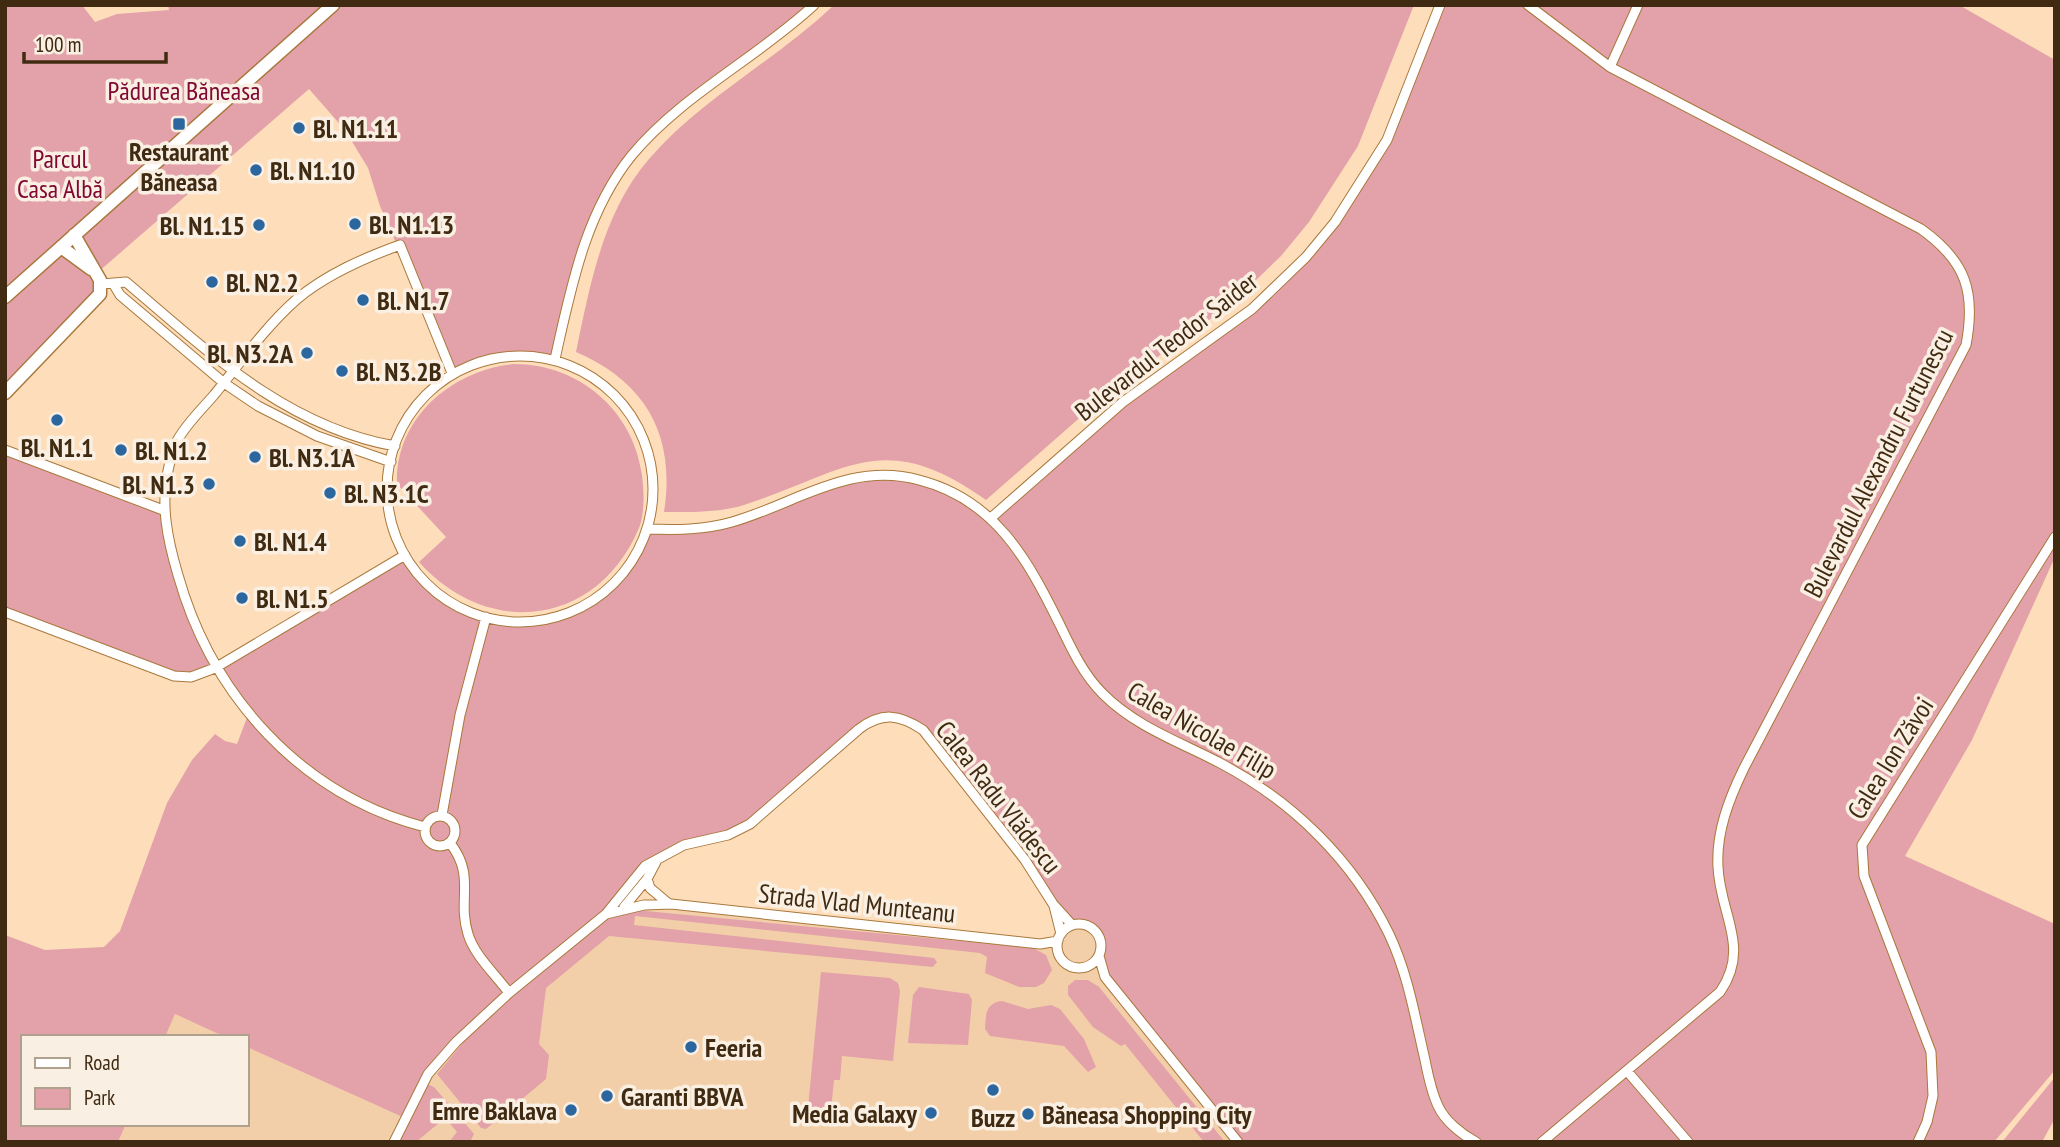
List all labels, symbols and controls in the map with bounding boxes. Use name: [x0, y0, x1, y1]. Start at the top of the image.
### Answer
scale bar: [24, 21, 166, 65]
text: 100 m: [35, 31, 81, 58]
park label: Pădurea Băneasa: [108, 74, 260, 107]
place label: Bl. N1.11: [313, 112, 398, 145]
marker: Restaurant Băneasa: [171, 116, 187, 132]
marker: Bl. N1.11: [291, 120, 307, 136]
place label: Restaurant Băneasa: [129, 135, 229, 198]
park label: Parcul Casa Albă: [17, 142, 103, 205]
place label: Bl. N1.10: [270, 154, 355, 187]
marker: Bl. N1.10: [248, 162, 264, 178]
place label: Bl. N1.13: [369, 208, 454, 241]
place label: Bl. N1.15: [160, 209, 245, 242]
marker: Bl. N1.13: [347, 216, 363, 232]
marker: Bl. N1.15: [251, 217, 267, 233]
street label: Bulevardul Teodor Saider: [1068, 264, 1264, 428]
place label: Bl. N2.2: [226, 266, 299, 299]
marker: Bl. N2.2: [204, 274, 220, 290]
place label: Bl. N1.7: [377, 284, 450, 317]
marker: Bl. N1.7: [355, 292, 371, 308]
street label: Bulevardul Alexandru Furtunescu: [1796, 323, 1960, 603]
place label: Bl. N3.2A: [207, 337, 294, 370]
marker: Bl. N3.2A: [299, 345, 315, 361]
place label: Bl. N3.2B: [356, 355, 442, 388]
marker: Bl. N3.2B: [334, 363, 350, 379]
marker: Bl. N1.1: [49, 412, 65, 428]
place label: Bl. N1.1: [21, 431, 93, 464]
place label: Bl. N1.2: [135, 434, 208, 467]
place label: Bl. N3.1A: [269, 441, 356, 474]
marker: Bl. N1.2: [113, 442, 129, 458]
marker: Bl. N3.1A: [247, 449, 263, 465]
place label: Bl. N1.3: [122, 468, 195, 501]
marker: Bl. N1.3: [201, 476, 217, 492]
place label: Bl. N3.1C: [344, 477, 429, 510]
marker: Bl. N3.1C: [322, 485, 338, 501]
place label: Bl. N1.4: [254, 525, 327, 558]
marker: Bl. N1.4: [232, 533, 248, 549]
place label: Bl. N1.5: [256, 582, 329, 615]
marker: Bl. N1.5: [234, 590, 250, 606]
street label: Calea Nicolae Filip: [1122, 674, 1282, 786]
street label: Calea Ion Zăvoi: [1840, 691, 1940, 825]
street label: Calea Radu Vlădescu: [929, 714, 1069, 880]
street label: Strada Vlad Munteanu: [757, 876, 957, 930]
place label: Feeria: [705, 1031, 762, 1064]
legend: [21, 1035, 248, 1126]
marker: Feeria: [683, 1039, 699, 1055]
text: Road: [84, 1049, 120, 1076]
place label: Garanti BBVA: [621, 1080, 745, 1113]
marker: Buzz: [985, 1082, 1001, 1098]
text: Park: [84, 1084, 115, 1111]
marker: Garanti BBVA: [599, 1088, 615, 1104]
place label: Emre Baklava: [432, 1094, 557, 1127]
place label: Media Galaxy: [792, 1097, 918, 1130]
place label: Băneasa Shopping City: [1042, 1098, 1252, 1131]
place label: Buzz: [971, 1101, 1015, 1134]
marker: Emre Baklava: [563, 1102, 579, 1118]
marker: Media Galaxy: [923, 1105, 939, 1121]
marker: Băneasa Shopping City: [1020, 1106, 1036, 1122]

